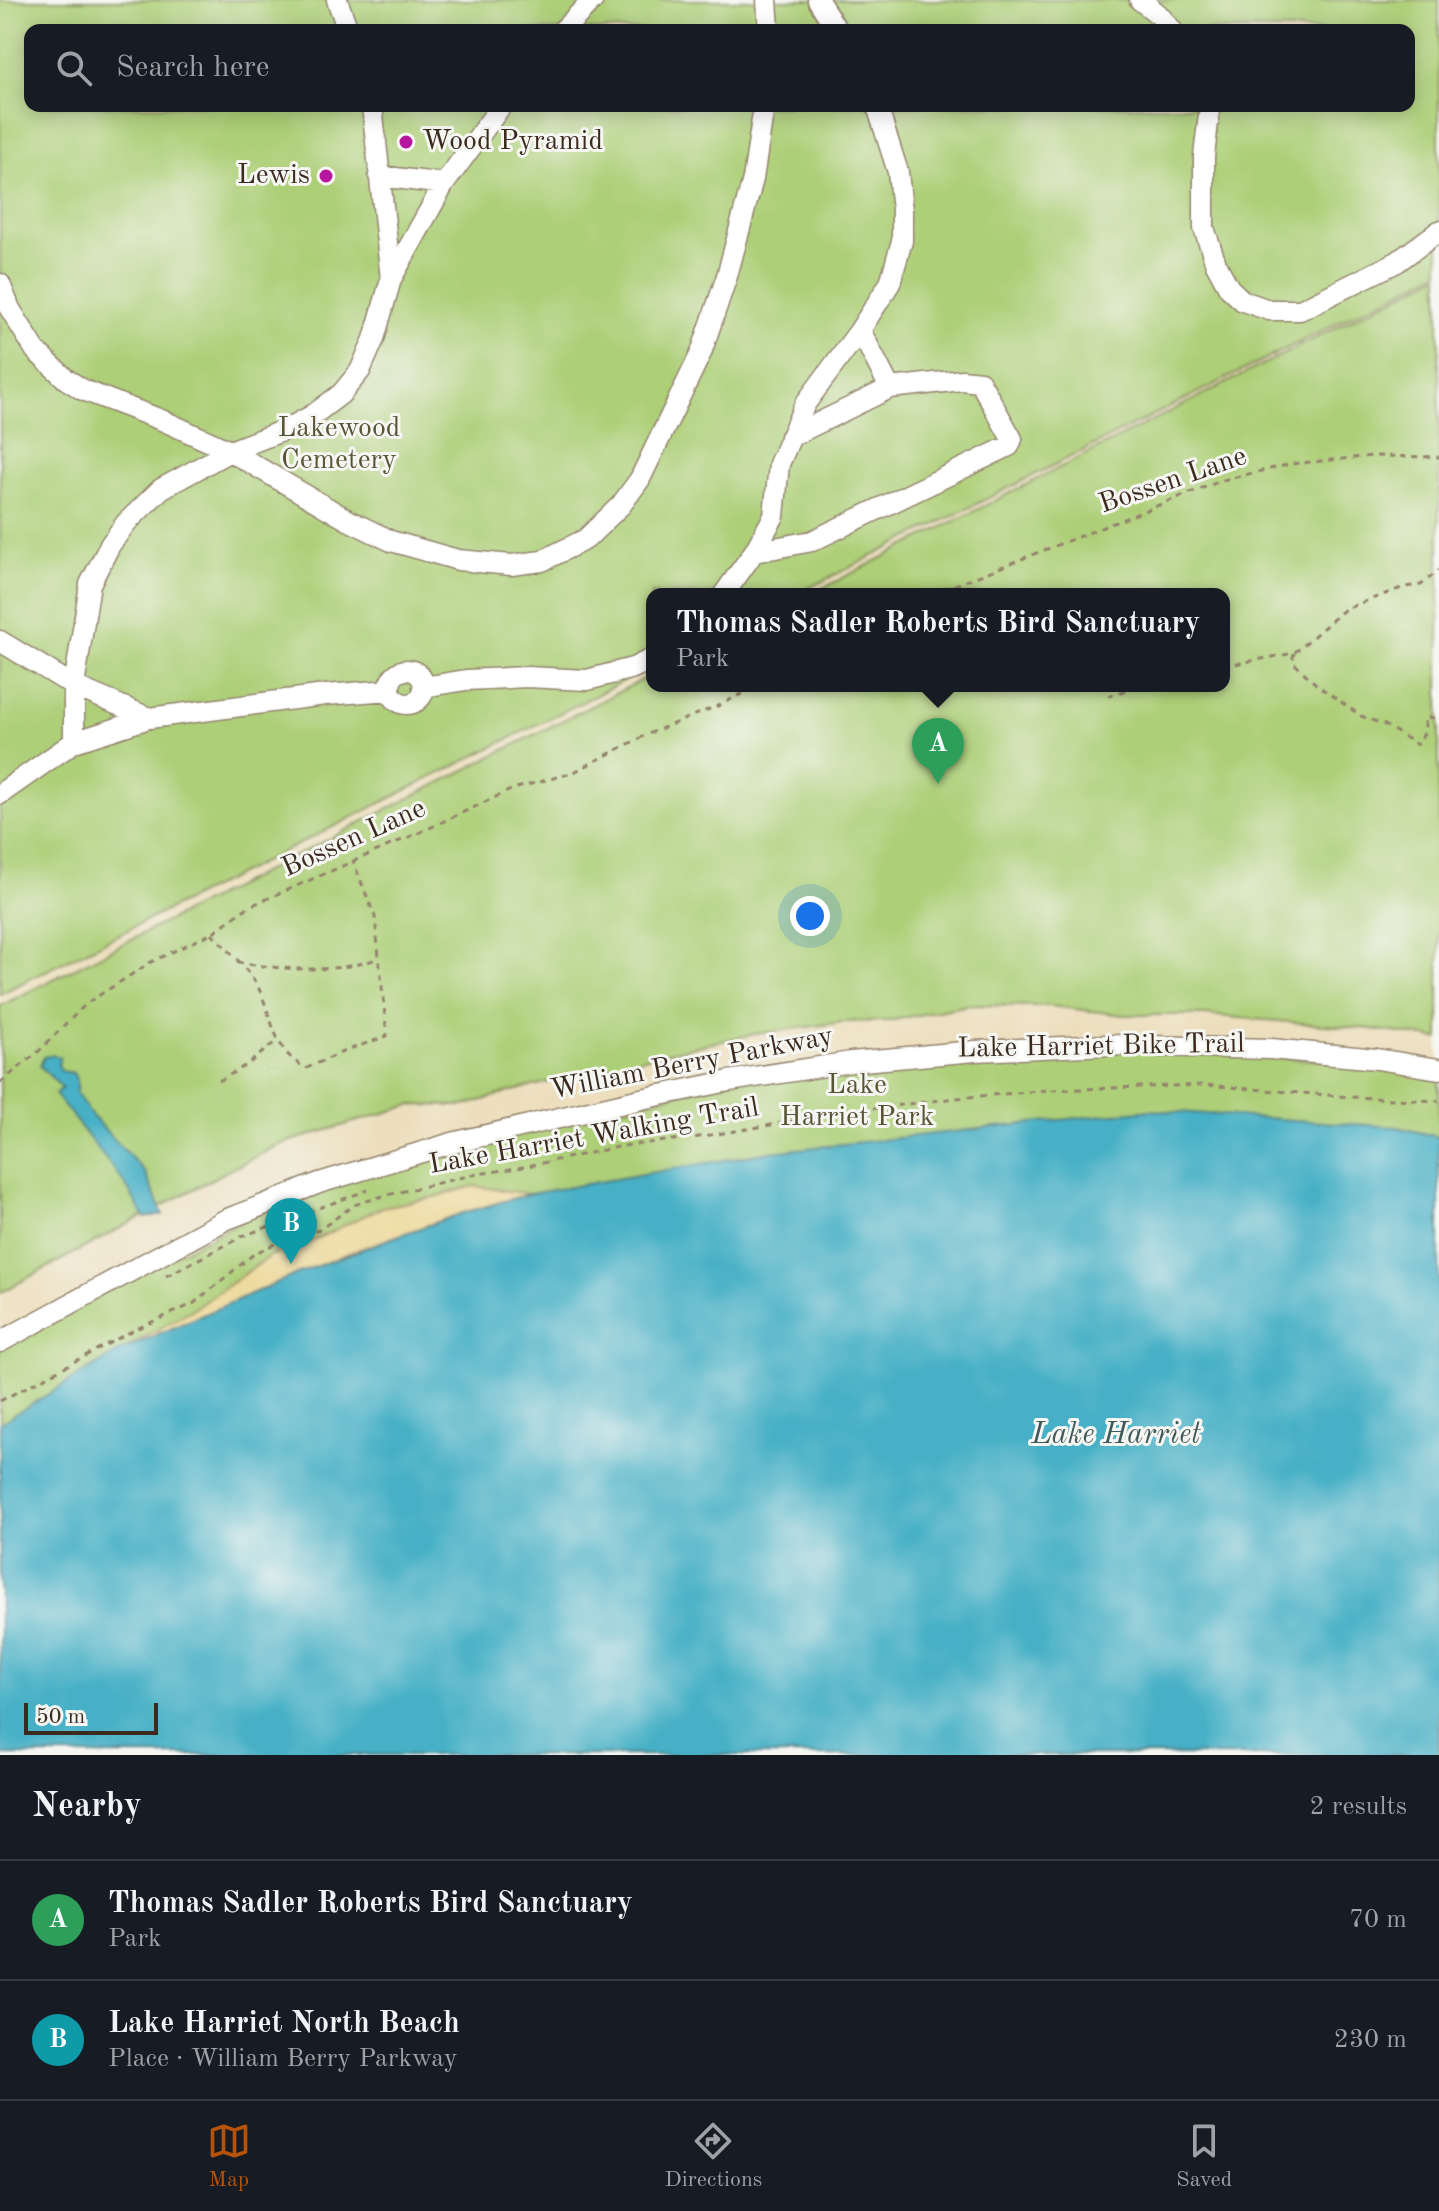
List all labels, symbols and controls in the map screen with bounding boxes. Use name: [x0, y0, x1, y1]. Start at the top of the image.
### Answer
search box: [24, 24, 1415, 112]
icon: search: [52, 46, 96, 90]
text: Search here: [116, 53, 270, 83]
place label: Wood Pyramid: [422, 128, 603, 156]
marker: Wood Pyramid: [397, 133, 415, 151]
place label: Lewis: [237, 162, 310, 190]
marker: Lewis: [317, 167, 335, 185]
park label: Lakewood Cemetery: [278, 415, 400, 475]
street label: Bossen Lane: [1096, 443, 1250, 519]
popup: [646, 588, 1230, 692]
text: Thomas Sadler Roberts Bird Sanctuary: [676, 609, 1200, 639]
text: Park: [676, 646, 729, 672]
pin: A: [912, 718, 964, 784]
street label: Bossen Lane: [278, 795, 430, 883]
your location: [790, 896, 830, 936]
street label: William Berry Parkway: [548, 1023, 836, 1105]
street label: Lake Harriet Bike Trail: [957, 1030, 1245, 1064]
park label: Lake Harriet Park: [780, 1072, 934, 1132]
street label: Lake Harriet Walking Trail: [427, 1094, 761, 1180]
pin: B: [265, 1198, 317, 1264]
water label: Lake Harriet: [1030, 1420, 1201, 1450]
scale bar: [24, 1699, 158, 1735]
text: 50 m: [36, 1706, 85, 1728]
text: Nearby: [32, 1790, 142, 1824]
text: 2 results: [1309, 1794, 1407, 1820]
text: Thomas Sadler Roberts Bird Sanctuary: [108, 1889, 633, 1919]
text: A: [48, 1907, 68, 1933]
text: 70 m: [1349, 1907, 1407, 1933]
text: Park: [108, 1926, 162, 1952]
text: Lake Harriet North Beach: [108, 2009, 460, 2039]
text: B: [49, 2027, 67, 2053]
text: 230 m: [1334, 2027, 1407, 2053]
text: Place · William Berry Parkway: [108, 2046, 458, 2072]
tab: Map: [207, 2119, 251, 2194]
tab: Directions: [665, 2119, 762, 2194]
tab: Saved: [1176, 2119, 1232, 2194]

